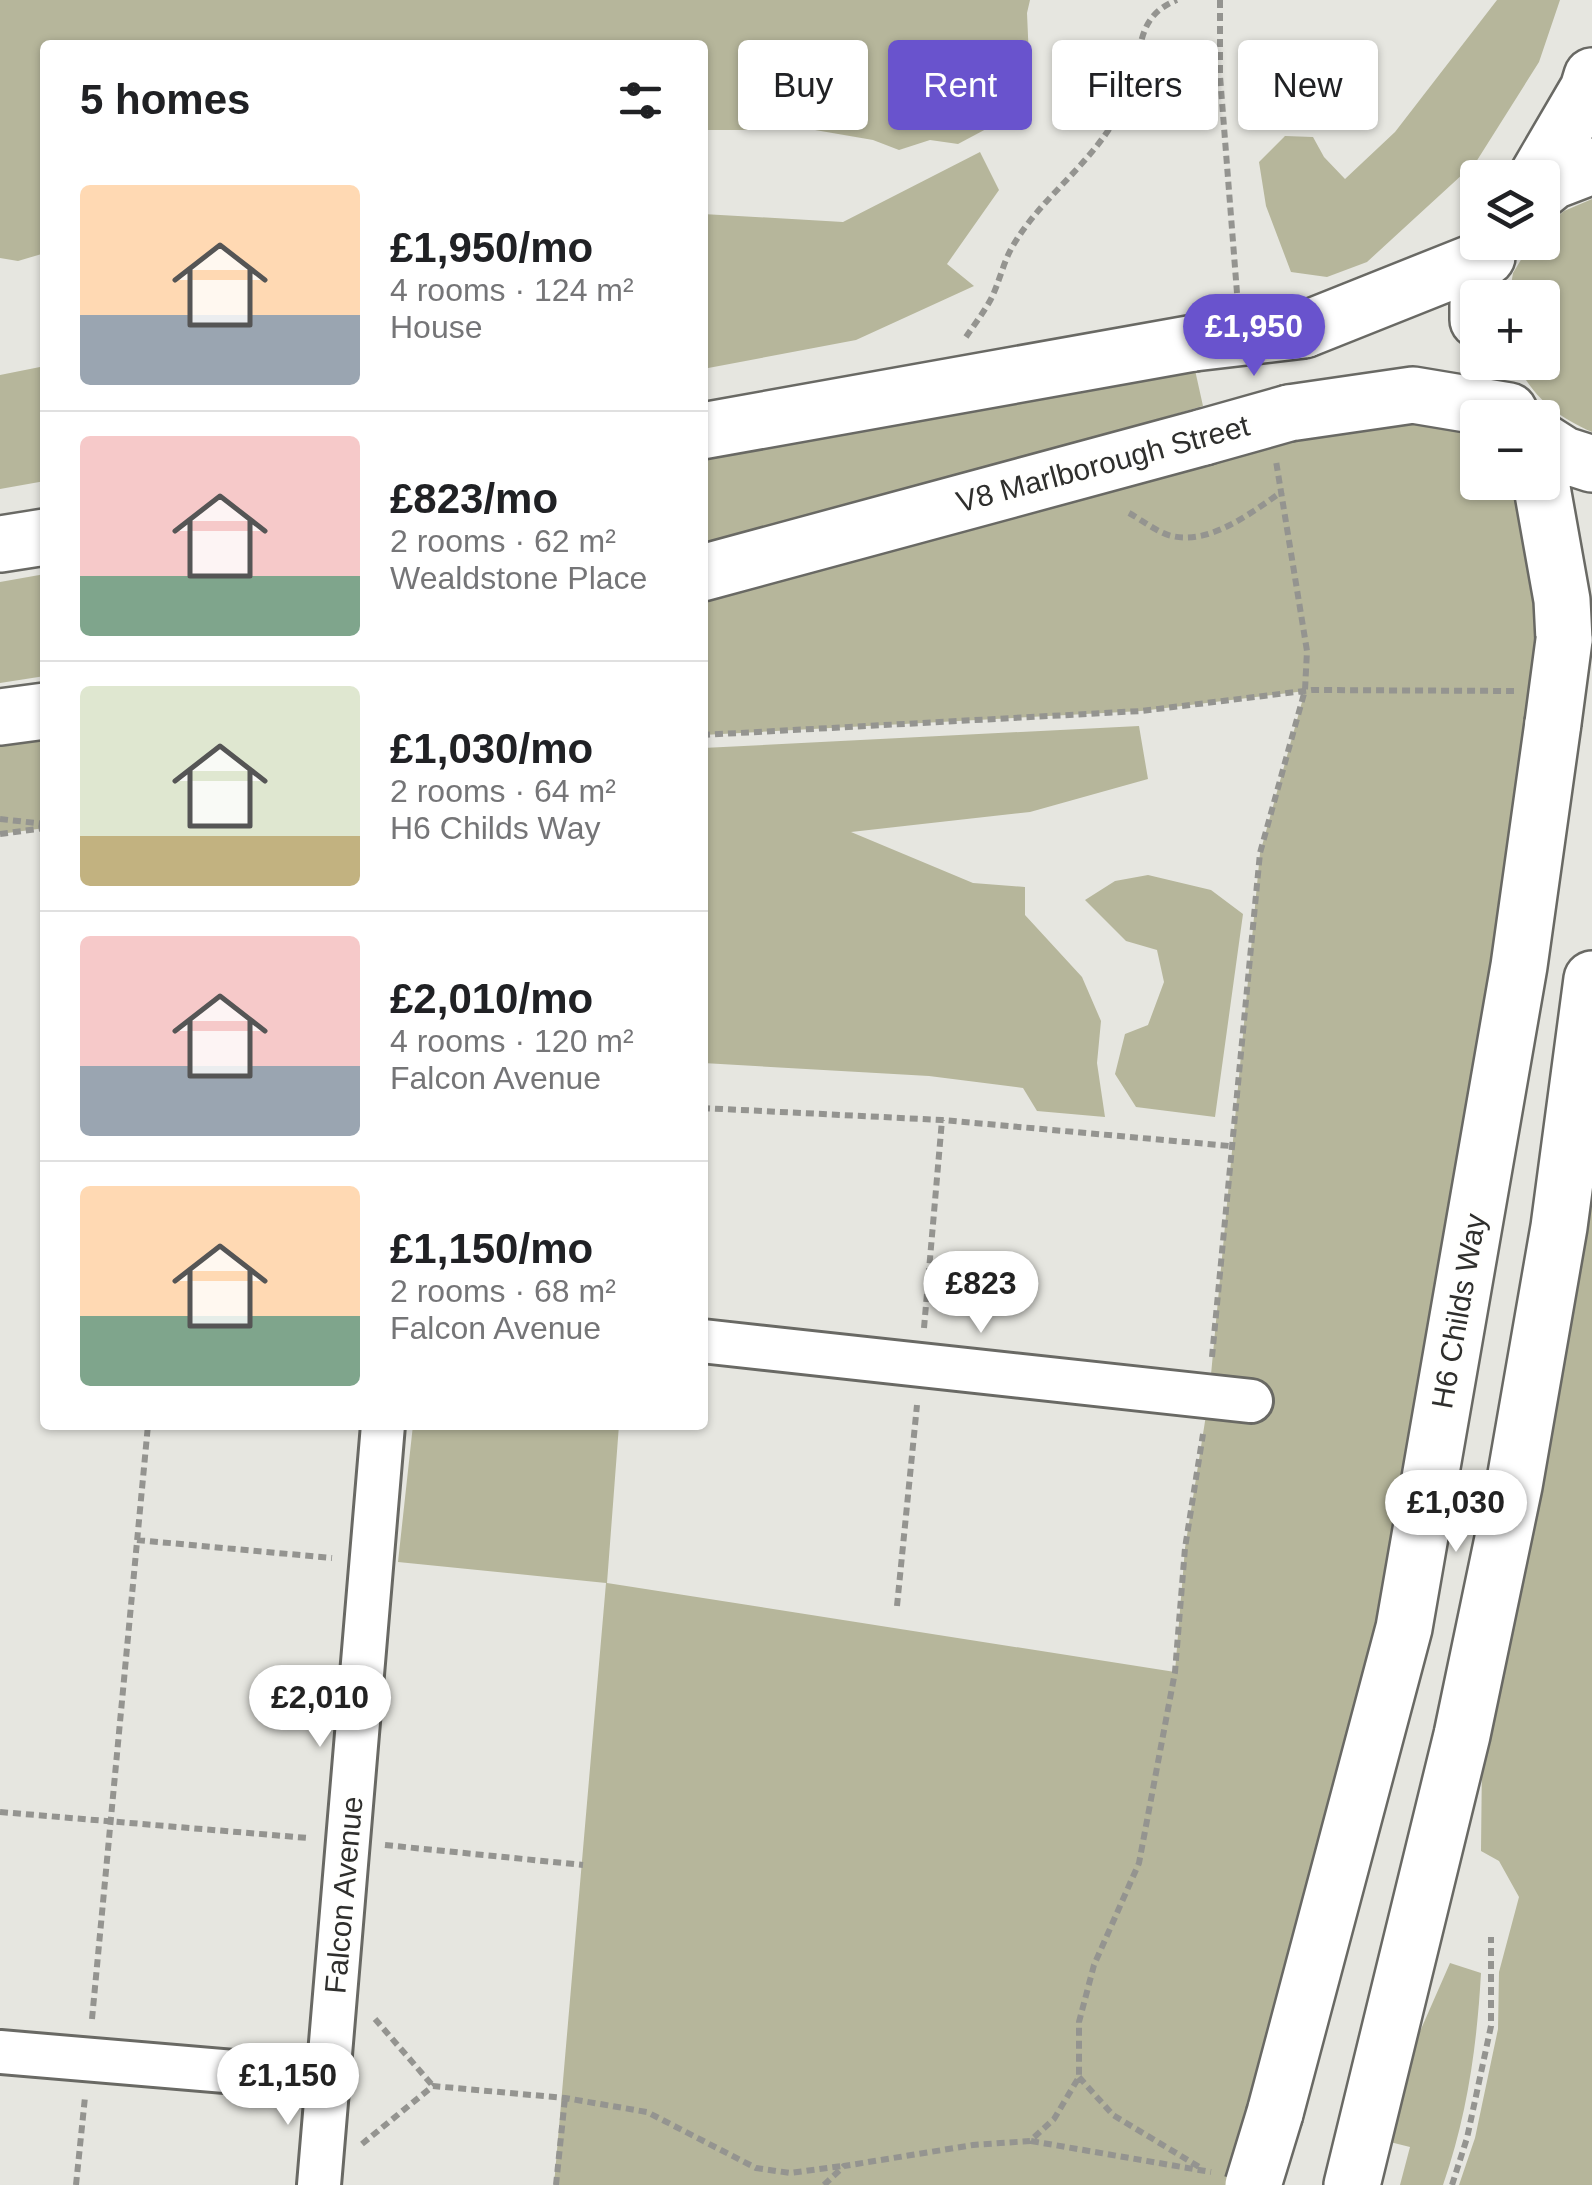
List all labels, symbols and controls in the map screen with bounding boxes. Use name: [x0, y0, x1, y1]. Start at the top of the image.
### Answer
chip: Buy: [738, 40, 868, 130]
chip: Rent: [888, 40, 1032, 130]
chip: Filters: [1052, 40, 1218, 130]
chip: New: [1238, 40, 1378, 130]
icon: filters: [613, 73, 668, 128]
text: 5 homes: [80, 76, 250, 123]
map controls: [1460, 160, 1560, 500]
button: layers: [1460, 160, 1560, 260]
text: £1,950/mo: [390, 224, 593, 271]
icon: home: [160, 225, 280, 345]
text: 4 rooms · 124 m²: [390, 272, 634, 308]
button: +: [1460, 280, 1560, 380]
pin: £1,950: [1173, 294, 1335, 379]
text: £1,950: [1205, 308, 1303, 344]
text: House: [390, 309, 483, 345]
button: −: [1460, 400, 1560, 500]
street label: V8 Marlborough Street: [953, 408, 1254, 519]
text: £823/mo: [390, 475, 558, 522]
icon: home: [160, 476, 280, 596]
text: 2 rooms · 62 m²: [390, 523, 616, 559]
text: Wealdstone Place: [390, 560, 647, 596]
text: £1,030/mo: [390, 725, 593, 772]
icon: home: [160, 726, 280, 846]
text: 2 rooms · 64 m²: [390, 773, 616, 809]
text: H6 Childs Way: [390, 810, 600, 846]
text: £2,010/mo: [390, 975, 593, 1022]
icon: home: [160, 976, 280, 1096]
text: 4 rooms · 120 m²: [390, 1023, 634, 1059]
text: Falcon Avenue: [390, 1060, 601, 1096]
street label: H6 Childs Way: [1425, 1211, 1492, 1411]
text: £1,150/mo: [390, 1225, 593, 1272]
icon: home: [160, 1226, 280, 1346]
pin: £823: [922, 1251, 1040, 1336]
text: £823: [945, 1265, 1017, 1301]
text: 2 rooms · 68 m²: [390, 1273, 616, 1309]
text: Falcon Avenue: [390, 1310, 601, 1346]
pin: £1,030: [1375, 1470, 1537, 1555]
text: £1,030: [1407, 1484, 1505, 1520]
pin: £2,010: [239, 1665, 401, 1750]
text: £2,010: [271, 1679, 369, 1715]
street label: Falcon Avenue: [318, 1795, 369, 1995]
pin: £1,150: [207, 2043, 369, 2128]
text: £1,150: [239, 2057, 337, 2093]

